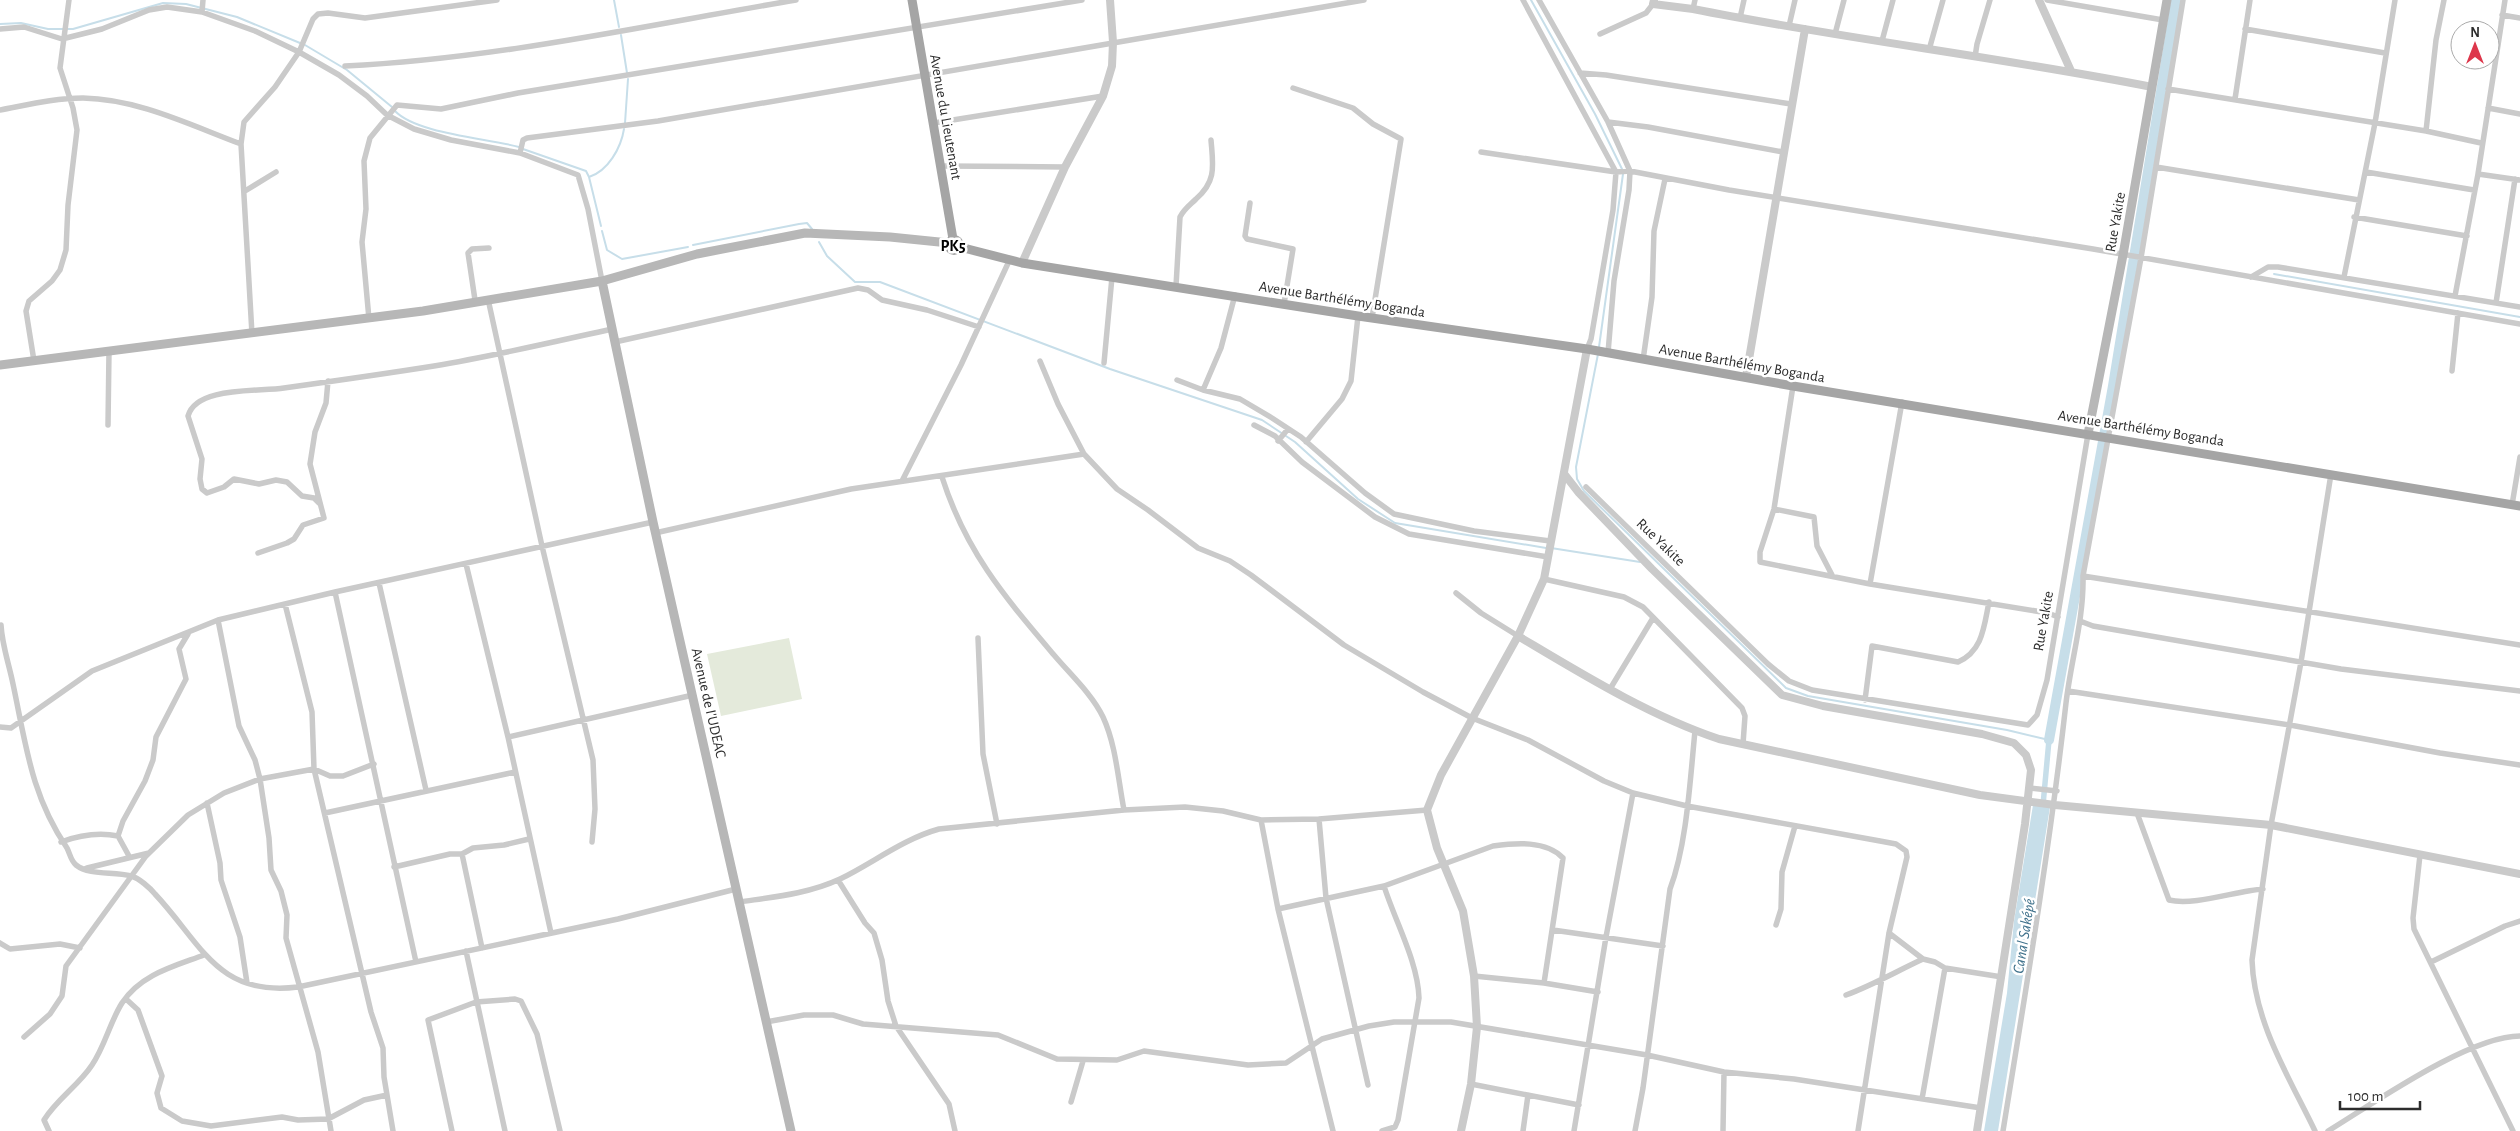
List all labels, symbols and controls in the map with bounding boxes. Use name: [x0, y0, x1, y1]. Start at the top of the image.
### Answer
north arrow: [2450, 20, 2500, 70]
text: N: [2470, 26, 2480, 40]
street label: Avenue du Lieutenant: [927, 53, 964, 181]
street label: Rue Yakite: [2103, 191, 2128, 253]
district label: PK5: [940, 238, 966, 254]
street label: Avenue Barthélémy Boganda: [1258, 279, 1426, 320]
street label: Avenue Barthélémy Boganda: [1658, 342, 1826, 385]
street label: Avenue Barthélémy Boganda: [2057, 408, 2225, 449]
street label: Rue Yakite: [1634, 516, 1688, 569]
street label: Rue Yakite: [2031, 590, 2056, 652]
street label: Avenue de I'UDEAC: [689, 647, 729, 760]
water label: Canal Saképé: [2010, 897, 2039, 975]
scale bar: [2340, 1078, 2420, 1110]
text: 100 m: [2348, 1089, 2383, 1104]

